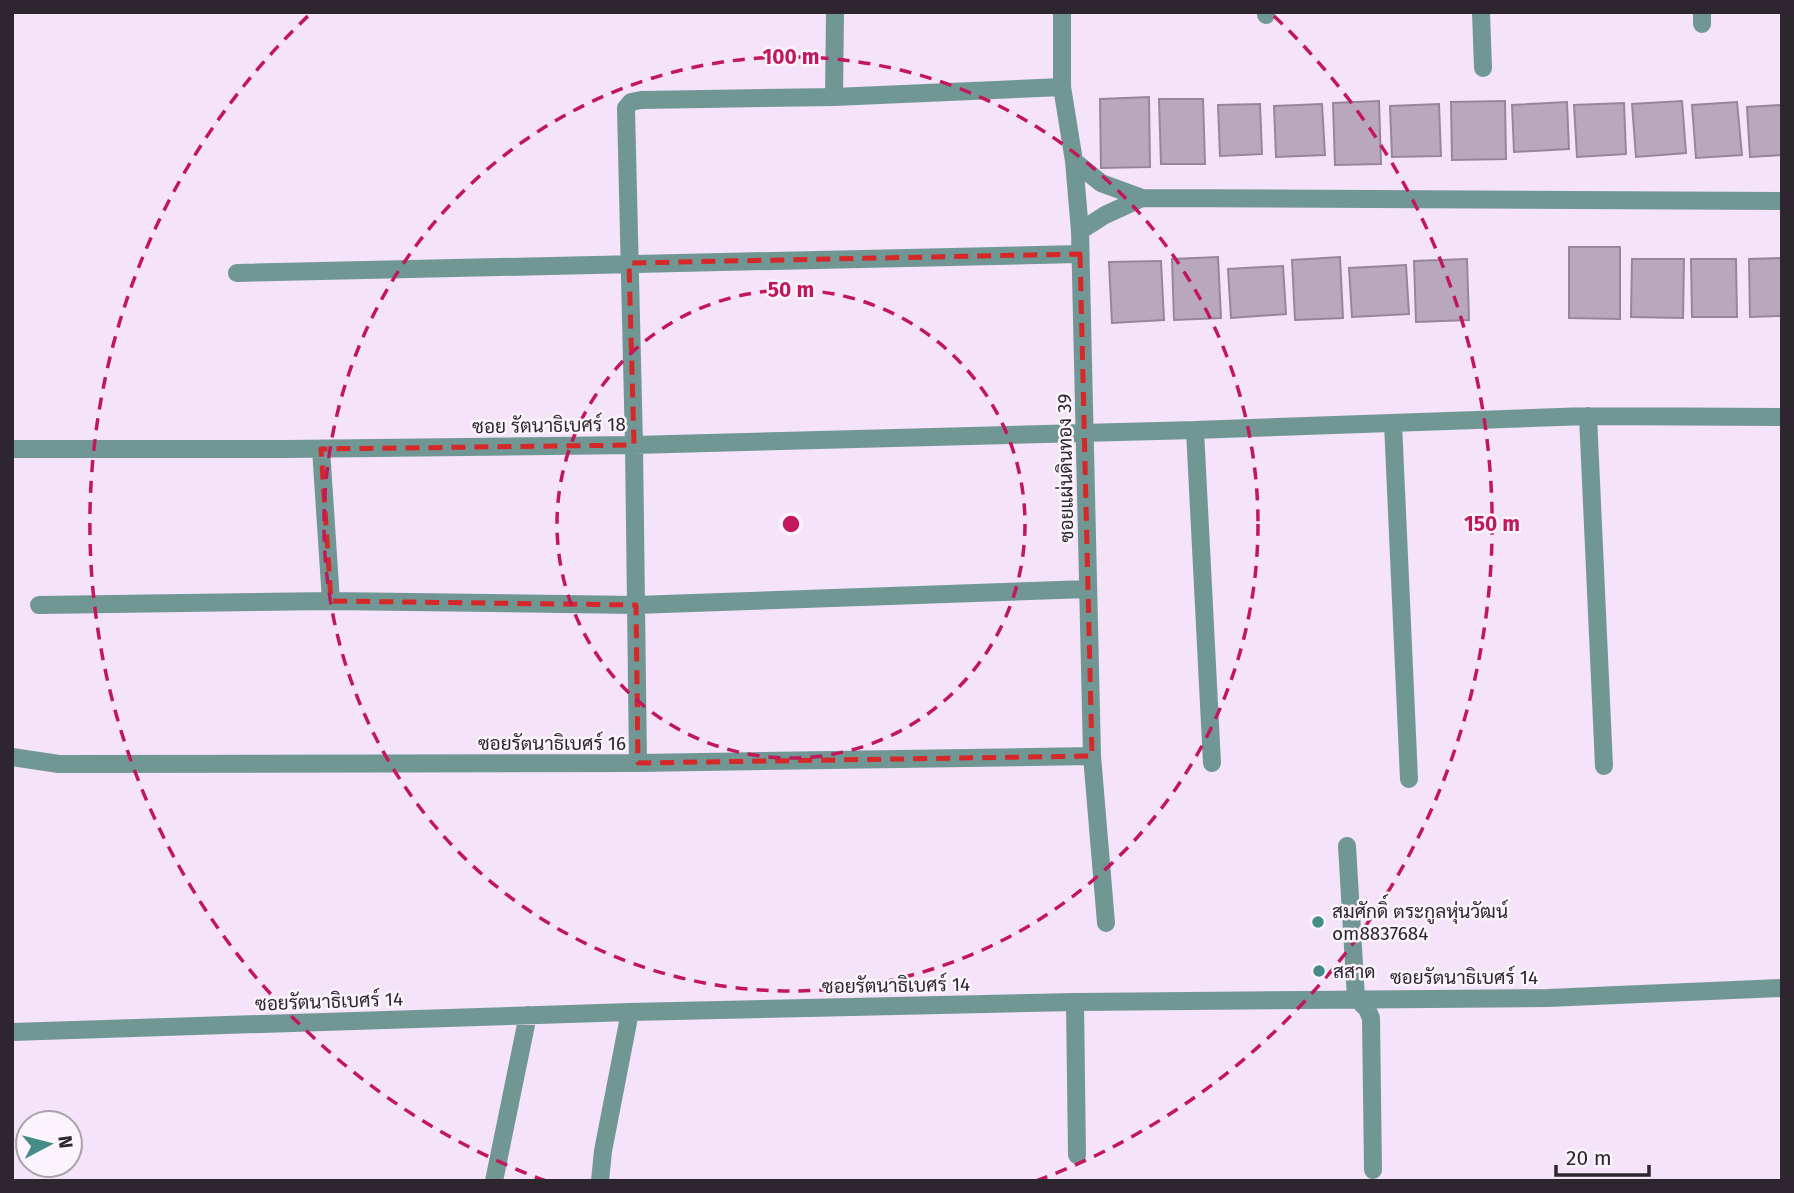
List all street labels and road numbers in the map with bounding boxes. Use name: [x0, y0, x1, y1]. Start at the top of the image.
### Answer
street label: ซอยแผ่นดินทอง 39: [1053, 394, 1078, 542]
street label: ซอย รัตนาธิเบศร์ 18: [472, 412, 626, 438]
street label: ซอยรัตนาธิเบศร์ 16: [478, 731, 626, 755]
street label: ซอยรัตนาธิเบศร์ 14: [1390, 965, 1538, 989]
street label: ซอยรัตนาธิเบศร์ 14: [822, 972, 970, 998]
street label: ซอยรัตนาธิเบศร์ 14: [255, 986, 403, 1016]

